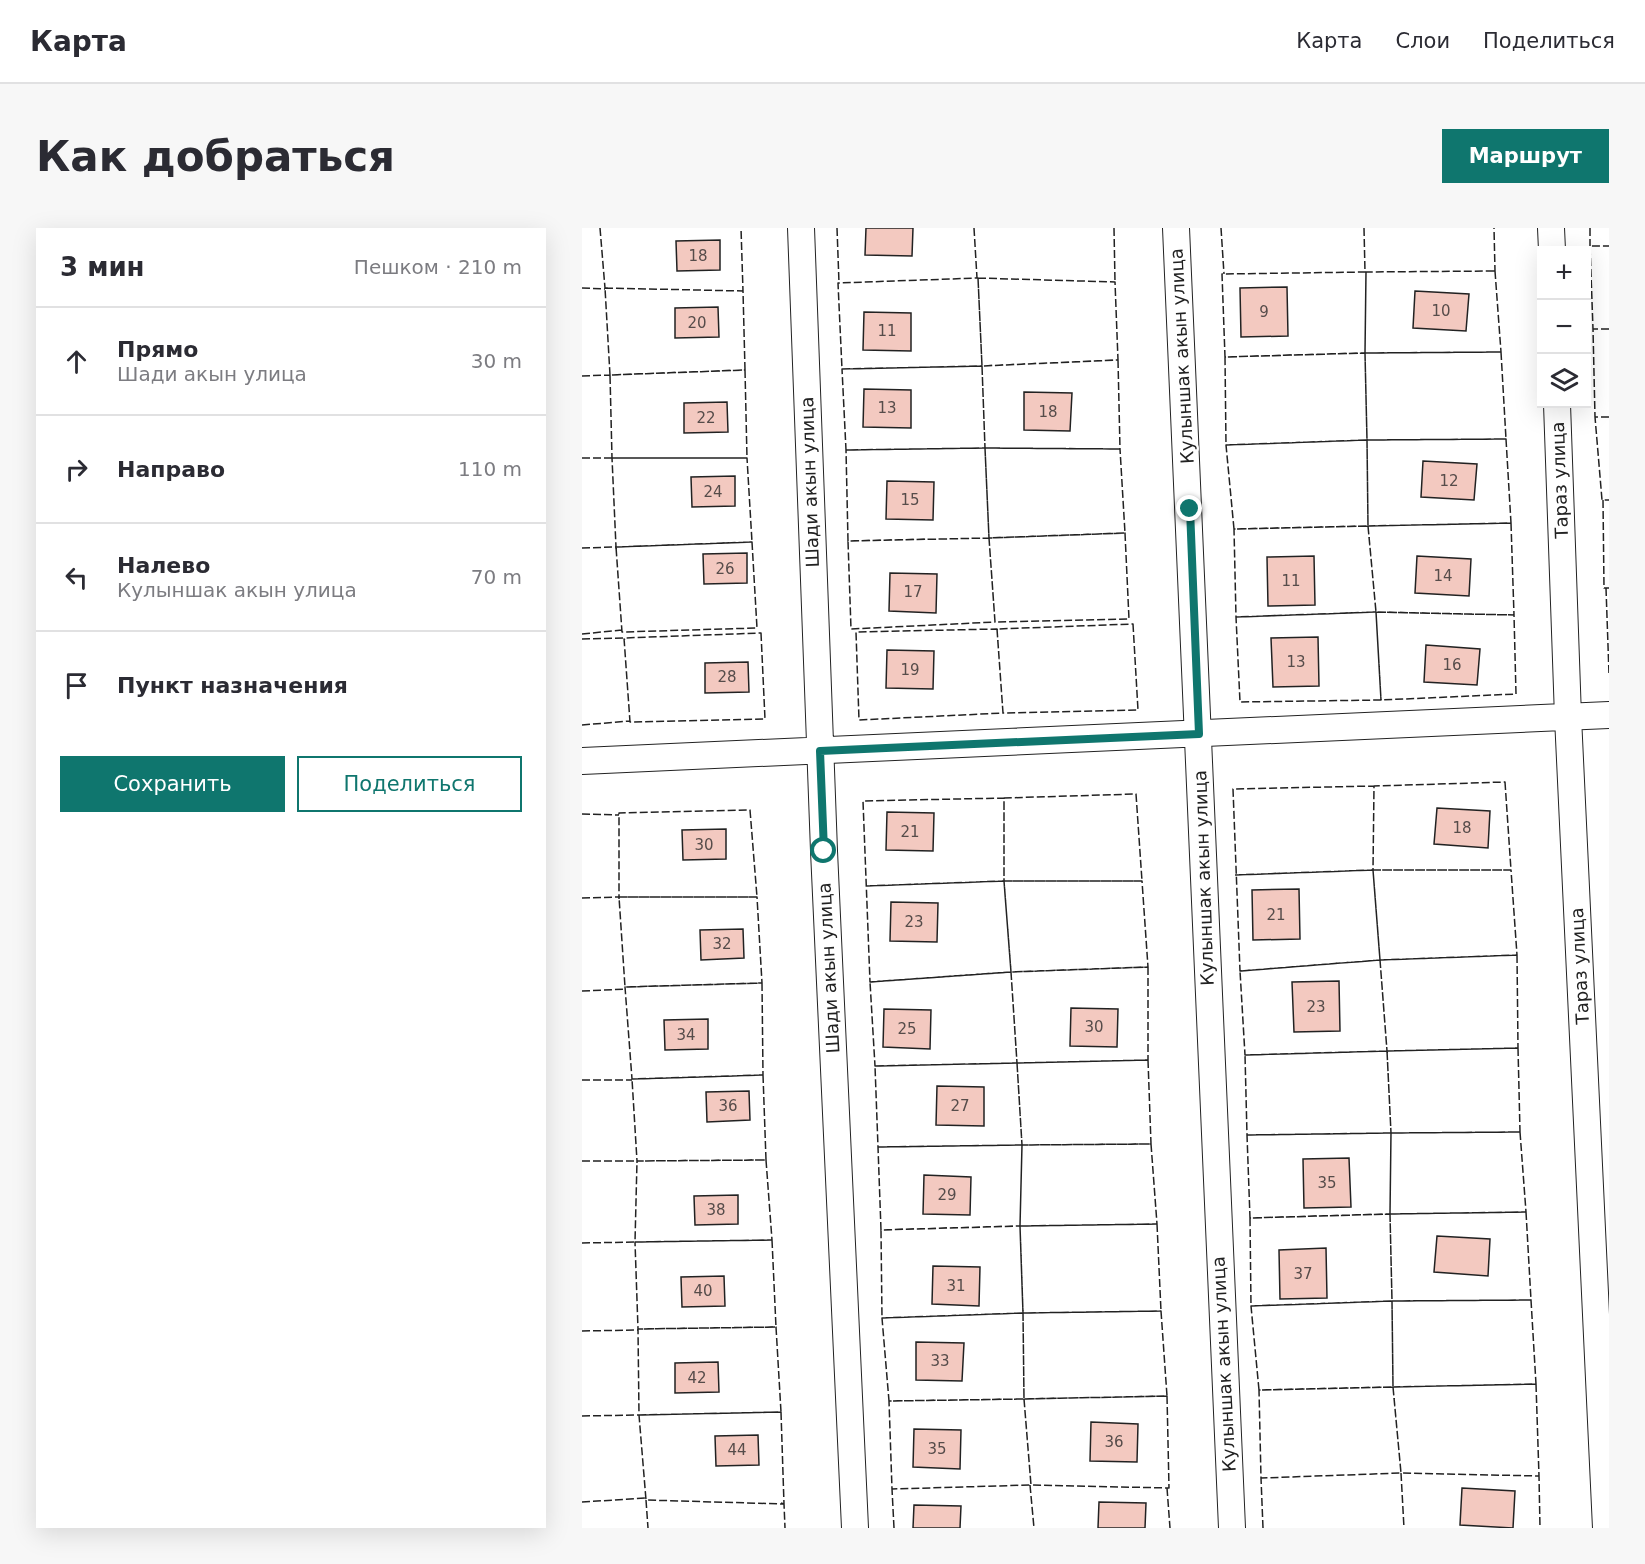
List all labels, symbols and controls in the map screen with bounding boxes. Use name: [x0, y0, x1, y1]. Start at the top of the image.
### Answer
text: Карта: [30, 25, 127, 58]
text: Карта: [1296, 29, 1362, 53]
text: Слои: [1395, 29, 1450, 53]
text: Поделиться: [1483, 29, 1615, 53]
button: Маршрут: [1442, 129, 1609, 183]
text: Как добраться: [36, 132, 395, 181]
map controls: [1537, 246, 1591, 408]
button: +: [1537, 246, 1591, 300]
house number: 18: [688, 247, 708, 265]
street label: Кулыншак акын улица: [1165, 248, 1198, 464]
text: 3 мин: [60, 252, 145, 282]
text: Пешком · 210 m: [354, 255, 522, 279]
button: −: [1537, 300, 1591, 354]
house number: 10: [1431, 302, 1451, 320]
house number: 9: [1259, 303, 1269, 321]
house number: 20: [687, 314, 707, 332]
house number: 11: [877, 322, 897, 340]
text: Прямо: [117, 337, 198, 362]
icon: ahead: [60, 345, 93, 378]
text: 30 m: [471, 349, 522, 373]
button: layers: [1537, 354, 1591, 408]
text: Шади акын улица: [117, 362, 307, 386]
street label: Шади акын улица: [796, 396, 823, 568]
house number: 13: [877, 399, 897, 417]
house number: 18: [1038, 403, 1058, 421]
house number: 22: [696, 409, 716, 427]
street label: Тараз улица: [1547, 421, 1572, 540]
icon: right: [60, 453, 93, 486]
text: Направо: [117, 457, 225, 482]
text: 110 m: [458, 457, 522, 481]
house number: 12: [1439, 472, 1459, 490]
house number: 24: [703, 483, 723, 501]
house number: 15: [900, 491, 920, 509]
route end: [1176, 495, 1202, 521]
text: Налево: [117, 553, 210, 578]
house number: 26: [715, 560, 735, 578]
icon: left: [60, 561, 93, 594]
text: 70 m: [471, 565, 522, 589]
house number: 14: [1433, 567, 1453, 585]
house number: 11: [1281, 572, 1301, 590]
text: Кулыншак акын улица: [117, 578, 357, 602]
house number: 17: [903, 583, 923, 601]
house number: 13: [1286, 653, 1306, 671]
house number: 16: [1442, 656, 1462, 674]
house number: 19: [900, 661, 920, 679]
house number: 28: [717, 668, 737, 686]
icon: arrive: [60, 669, 93, 702]
text: Пункт назначения: [117, 673, 348, 698]
button: Сохранить: [60, 756, 285, 812]
button: Поделиться: [297, 756, 522, 812]
street label: Кулыншак акын улица: [1189, 770, 1218, 986]
house number: 18: [1452, 819, 1472, 837]
house number: 21: [900, 823, 920, 841]
house number: 30: [694, 836, 714, 854]
route start: [810, 837, 836, 863]
street label: Шади акын улица: [814, 882, 843, 1054]
house number: 21: [1266, 906, 1286, 924]
street label: Тараз улица: [1566, 907, 1593, 1026]
house number: 23: [904, 913, 924, 931]
house number: 32: [712, 935, 732, 953]
house number: 23: [1306, 998, 1326, 1016]
house number: 30: [1084, 1018, 1104, 1036]
house number: 25: [897, 1020, 917, 1038]
house number: 34: [676, 1026, 696, 1044]
house number: 36: [718, 1097, 738, 1115]
house number: 27: [950, 1097, 970, 1115]
house number: 35: [1317, 1174, 1337, 1192]
house number: 29: [937, 1186, 957, 1204]
house number: 38: [706, 1201, 726, 1219]
street label: Кулыншак акын улица: [1207, 1256, 1240, 1472]
house number: 37: [1293, 1265, 1313, 1283]
house number: 31: [946, 1277, 966, 1295]
house number: 40: [693, 1282, 713, 1300]
house number: 33: [930, 1352, 950, 1370]
house number: 42: [687, 1369, 707, 1387]
house number: 36: [1104, 1433, 1124, 1451]
house number: 35: [927, 1440, 947, 1458]
house number: 44: [727, 1441, 747, 1459]

